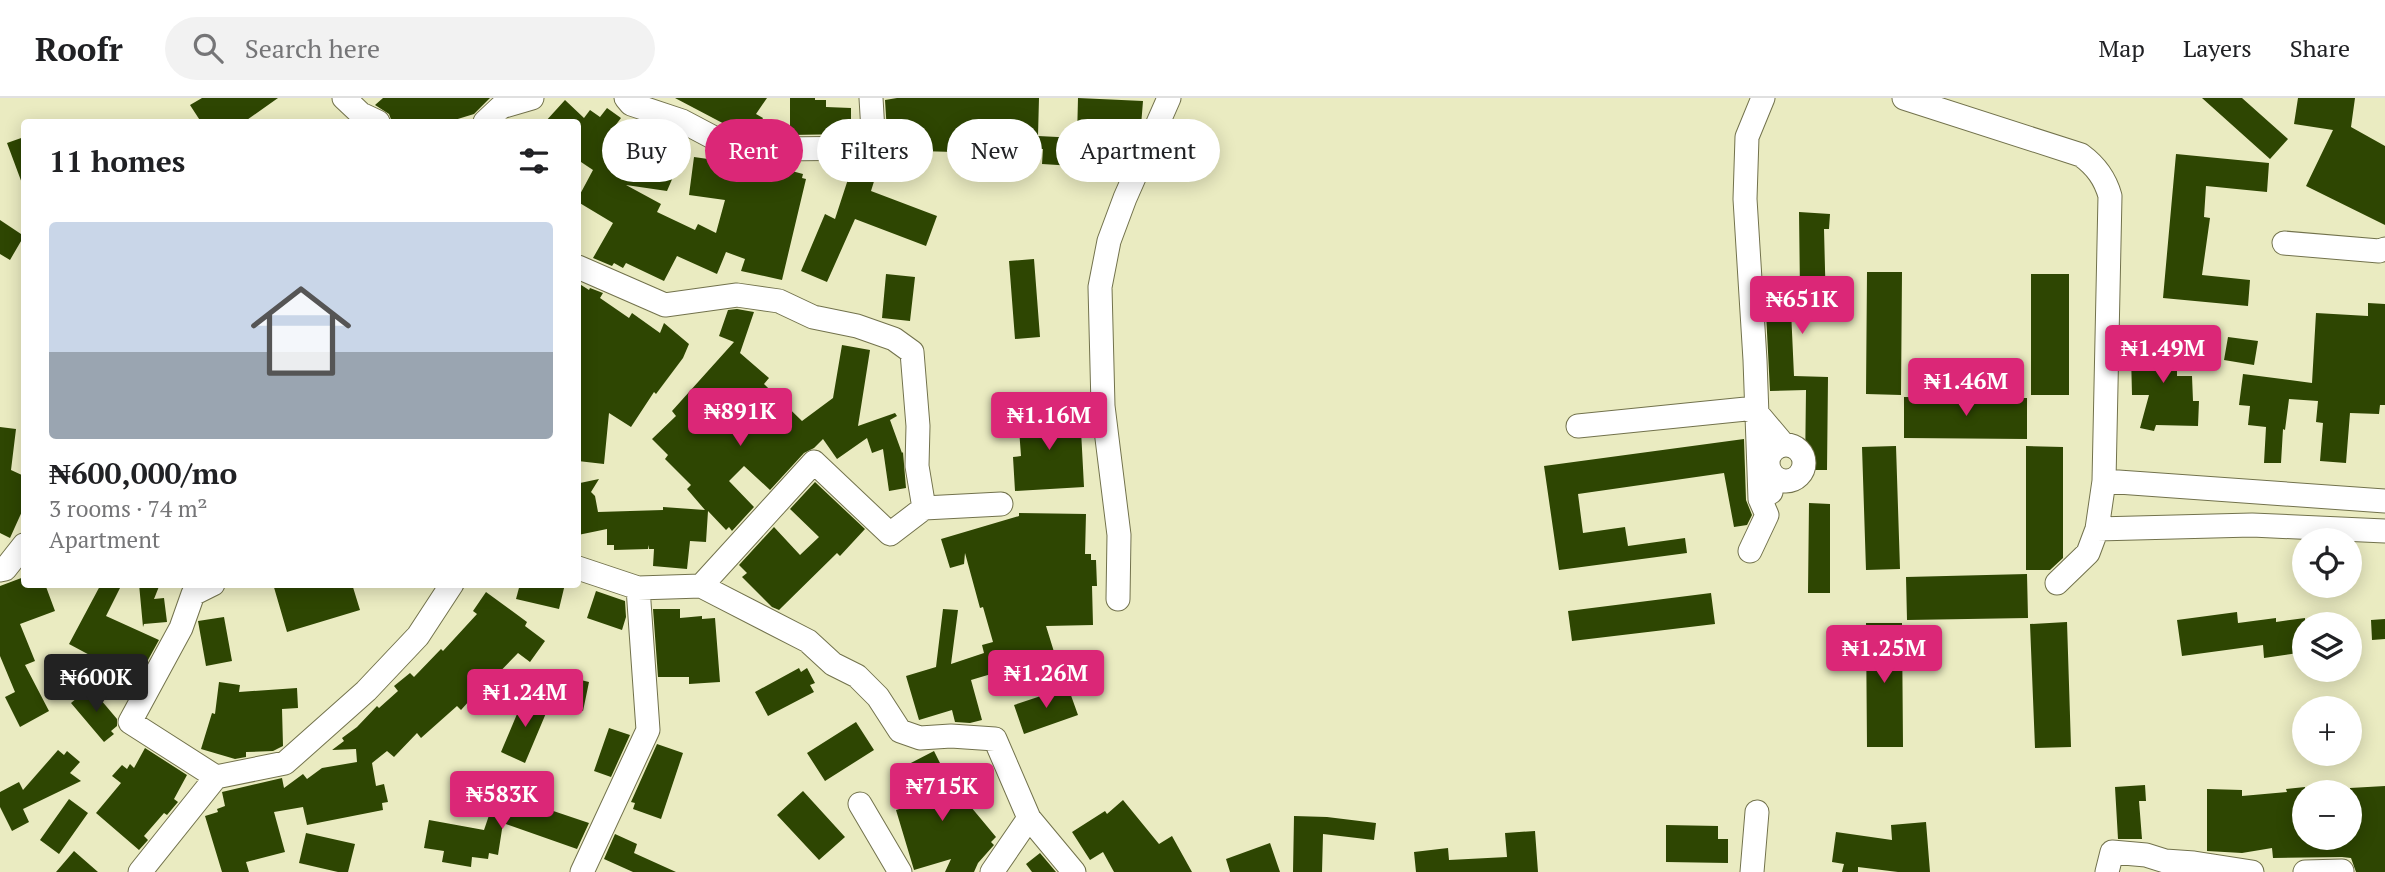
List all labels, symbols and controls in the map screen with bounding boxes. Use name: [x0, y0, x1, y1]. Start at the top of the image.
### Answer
search box: [165, 17, 655, 80]
text: Roofr: [35, 27, 123, 70]
icon: search: [189, 29, 227, 67]
text: Search here: [245, 31, 380, 65]
text: Map: [2098, 32, 2145, 64]
text: Layers: [2183, 32, 2252, 64]
text: Share: [2290, 32, 2350, 64]
chip: Buy: [602, 119, 691, 182]
chip: Rent: [705, 119, 803, 182]
chip: Filters: [817, 119, 933, 182]
chip: New: [947, 119, 1042, 182]
chip: Apartment: [1056, 119, 1220, 182]
text: 11 homes: [49, 141, 185, 181]
icon: filters: [515, 142, 553, 180]
icon: home: [238, 268, 364, 394]
pin: ₦651K: [1753, 276, 1851, 336]
text: ₦651K: [1766, 283, 1838, 314]
pin: ₦1.49M: [2106, 326, 2220, 385]
text: ₦1.49M: [2121, 332, 2205, 363]
pin: ₦1.46M: [1909, 358, 2023, 418]
text: ₦1.46M: [1924, 365, 2008, 396]
pin: ₦891K: [691, 388, 789, 448]
pin: ₦1.16M: [992, 392, 1106, 452]
text: ₦891K: [704, 395, 776, 426]
text: ₦1.16M: [1007, 399, 1091, 430]
text: ₦600,000/mo: [49, 453, 237, 493]
text: 3 rooms · 74 m²: [49, 493, 208, 524]
text: Apartment: [49, 524, 160, 555]
map controls: [2292, 528, 2362, 850]
button: locate: [2292, 528, 2362, 598]
button: layers: [2292, 612, 2362, 682]
pin: ₦1.25M: [1827, 626, 1941, 685]
text: ₦1.25M: [1842, 632, 1926, 663]
pin: ₦1.26M: [989, 650, 1103, 710]
pin: ₦600K: [47, 654, 145, 714]
text: ₦1.26M: [1004, 657, 1088, 688]
text: ₦600K: [60, 661, 132, 692]
pin: ₦1.24M: [468, 670, 582, 729]
text: ₦1.24M: [483, 676, 567, 707]
button: +: [2292, 696, 2362, 766]
pin: ₦715K: [893, 764, 991, 823]
text: ₦715K: [906, 770, 978, 801]
pin: ₦583K: [453, 772, 551, 831]
text: ₦583K: [466, 778, 538, 809]
button: −: [2292, 780, 2362, 850]

